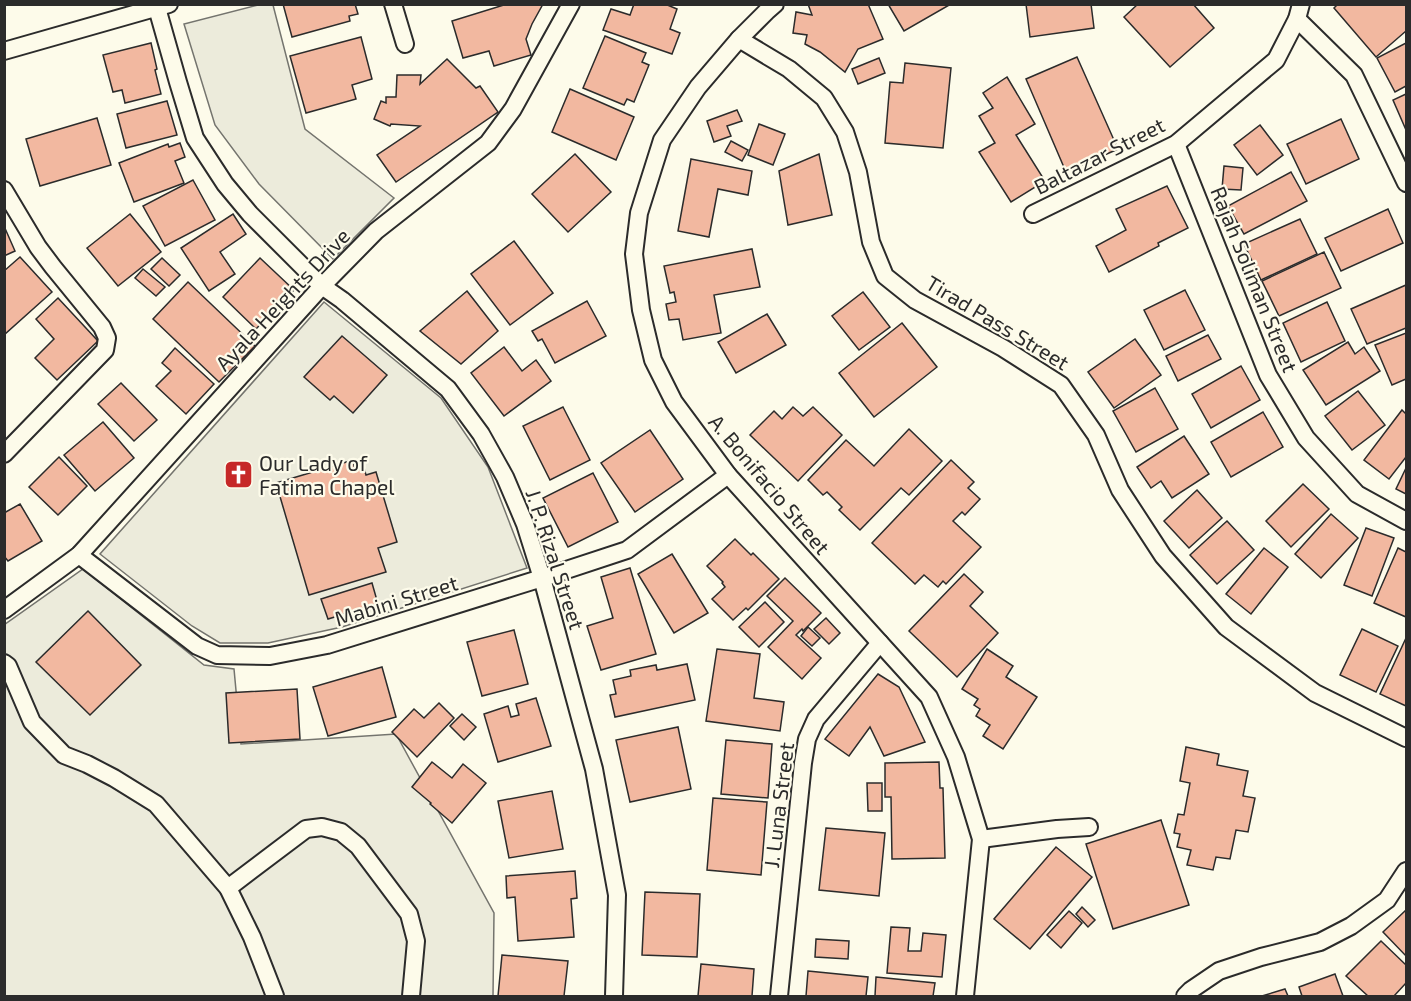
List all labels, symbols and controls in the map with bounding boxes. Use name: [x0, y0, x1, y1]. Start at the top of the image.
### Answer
street label: Baltazar Street: [1029, 111, 1169, 199]
street label: Rajah Soliman Street: [1205, 182, 1304, 376]
street label: Ayala Heights Drive: [210, 223, 354, 375]
street label: Tirad Pass Street: [922, 269, 1074, 375]
street label: A. Bonifacio Street: [704, 409, 836, 559]
place label: Our Lady of Fatima Chapel: [259, 450, 395, 499]
church icon: Our Lady of Fatima Chapel: [222, 458, 254, 490]
street label: J. P. Rizal Street: [522, 486, 590, 632]
street label: Mabini Street: [331, 569, 461, 631]
street label: J. Luna Street: [758, 741, 798, 869]

